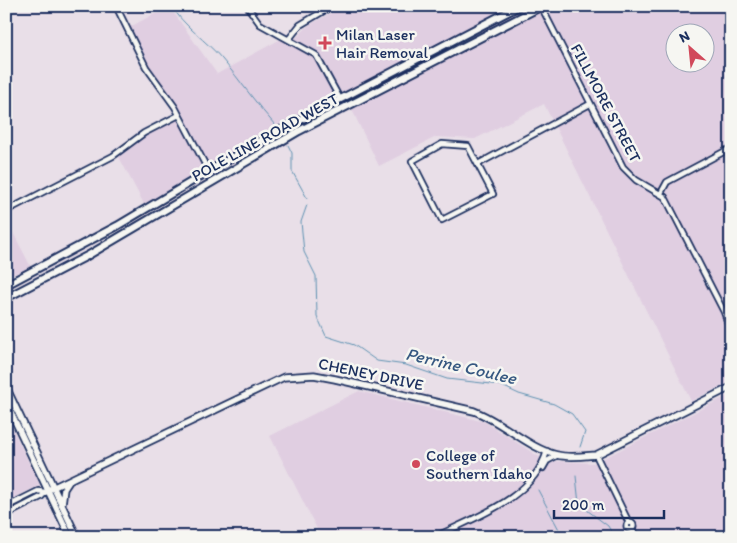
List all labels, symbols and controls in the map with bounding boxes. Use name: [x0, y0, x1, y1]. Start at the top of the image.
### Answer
north arrow: [664, 22, 714, 72]
place label: Milan Laser Hair Removal: [336, 25, 428, 62]
text: N: [676, 27, 692, 47]
marker: Milan Laser Hair Removal: [318, 36, 332, 50]
street label: FILLMORE STREET: [567, 40, 645, 166]
street label: POLE LINE ROAD WEST: [188, 89, 342, 185]
water label: Perrine Coulee: [404, 343, 520, 390]
street label: CHENEY DRIVE: [317, 354, 425, 394]
place label: College of Southern Idaho: [426, 446, 532, 483]
marker: College of Southern Idaho: [410, 458, 422, 470]
scale bar: [554, 488, 664, 520]
text: 200 m: [562, 496, 605, 514]

